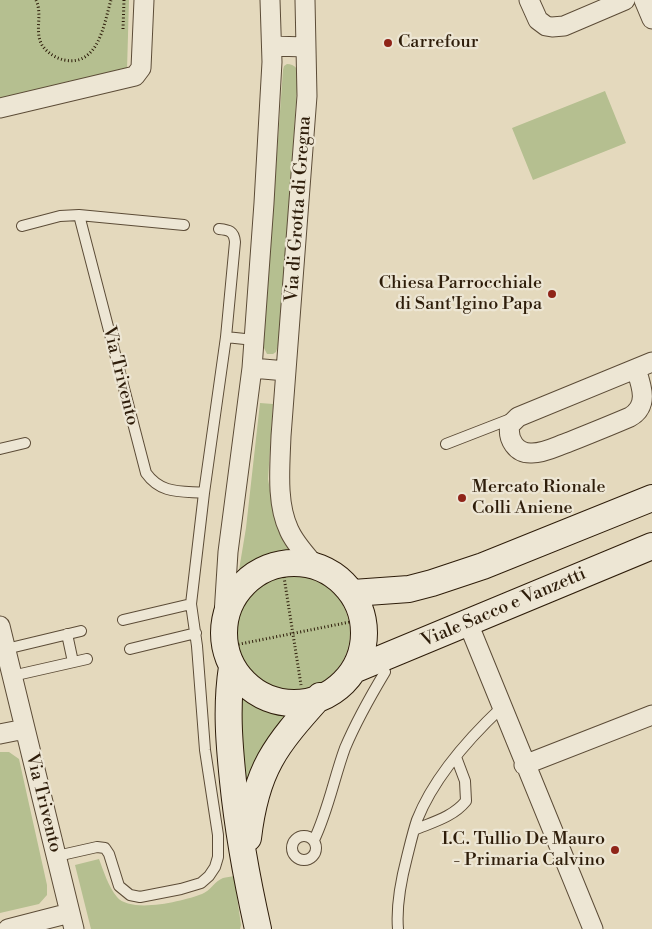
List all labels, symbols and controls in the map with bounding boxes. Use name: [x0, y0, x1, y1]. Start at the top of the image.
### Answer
place label: Carrefour: [398, 32, 479, 54]
marker: Carrefour: [382, 37, 394, 49]
street label: Via di Grotta di Gregna: [282, 115, 316, 303]
place label: Chiesa Parrocchiale di Sant'Igino Papa: [379, 273, 542, 316]
marker: Chiesa Parrocchiale di Sant'Igino Papa: [546, 288, 558, 300]
street label: Via Trivento: [97, 324, 143, 428]
place label: Mercato Rionale Colli Aniene: [472, 477, 605, 520]
marker: Mercato Rionale Colli Aniene: [456, 492, 468, 504]
street label: Viale Sacco e Vanzetti: [418, 564, 590, 652]
street label: Via Trivento: [20, 751, 66, 855]
place label: I.C. Tullio De Mauro - Primaria Calvino: [442, 829, 605, 872]
marker: I.C. Tullio De Mauro - Primaria Calvino: [609, 844, 621, 856]

